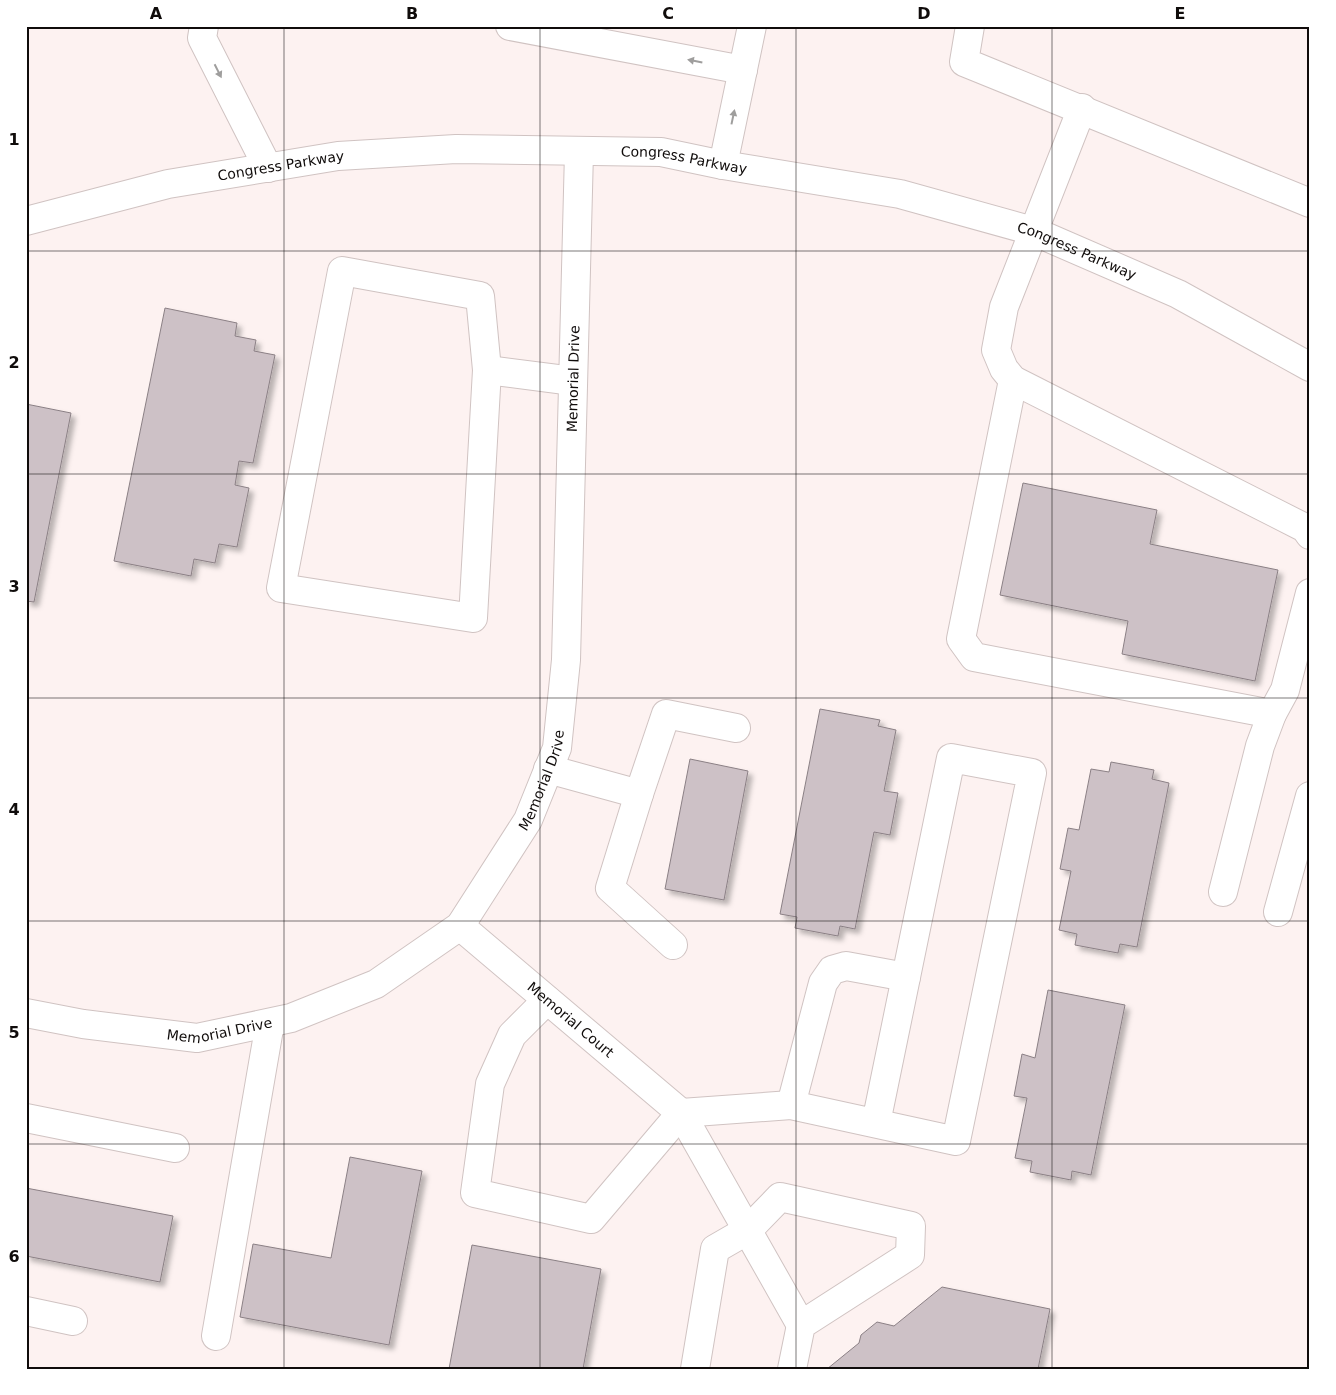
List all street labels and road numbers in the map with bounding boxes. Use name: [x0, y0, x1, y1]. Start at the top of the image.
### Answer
street label: Congress Parkway: [621, 143, 748, 177]
street label: Congress Parkway: [216, 148, 344, 184]
street label: Congress Parkway: [1015, 219, 1139, 283]
street label: Memorial Drive: [564, 325, 583, 432]
street label: Memorial Drive: [515, 729, 567, 834]
street label: Memorial Court: [524, 979, 617, 1061]
street label: Memorial Drive: [166, 1014, 274, 1046]

